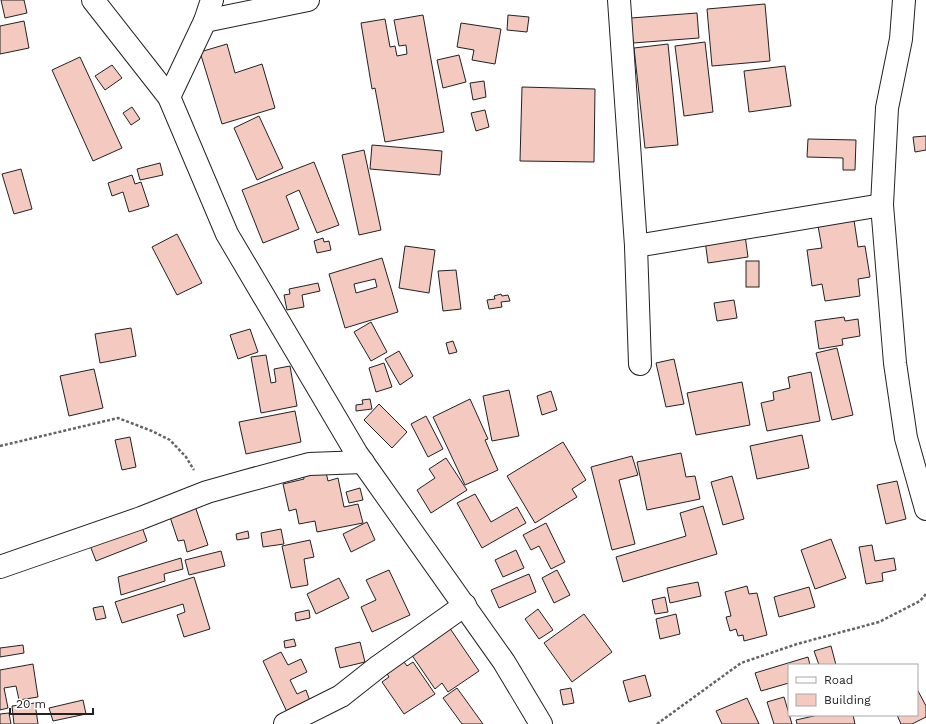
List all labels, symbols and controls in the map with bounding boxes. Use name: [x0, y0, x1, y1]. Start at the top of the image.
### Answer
legend: [788, 664, 918, 716]
text: Road: [824, 673, 853, 687]
scale bar: [10, 690, 93, 716]
text: Building: [824, 693, 871, 707]
text: 20 m: [16, 697, 46, 711]

